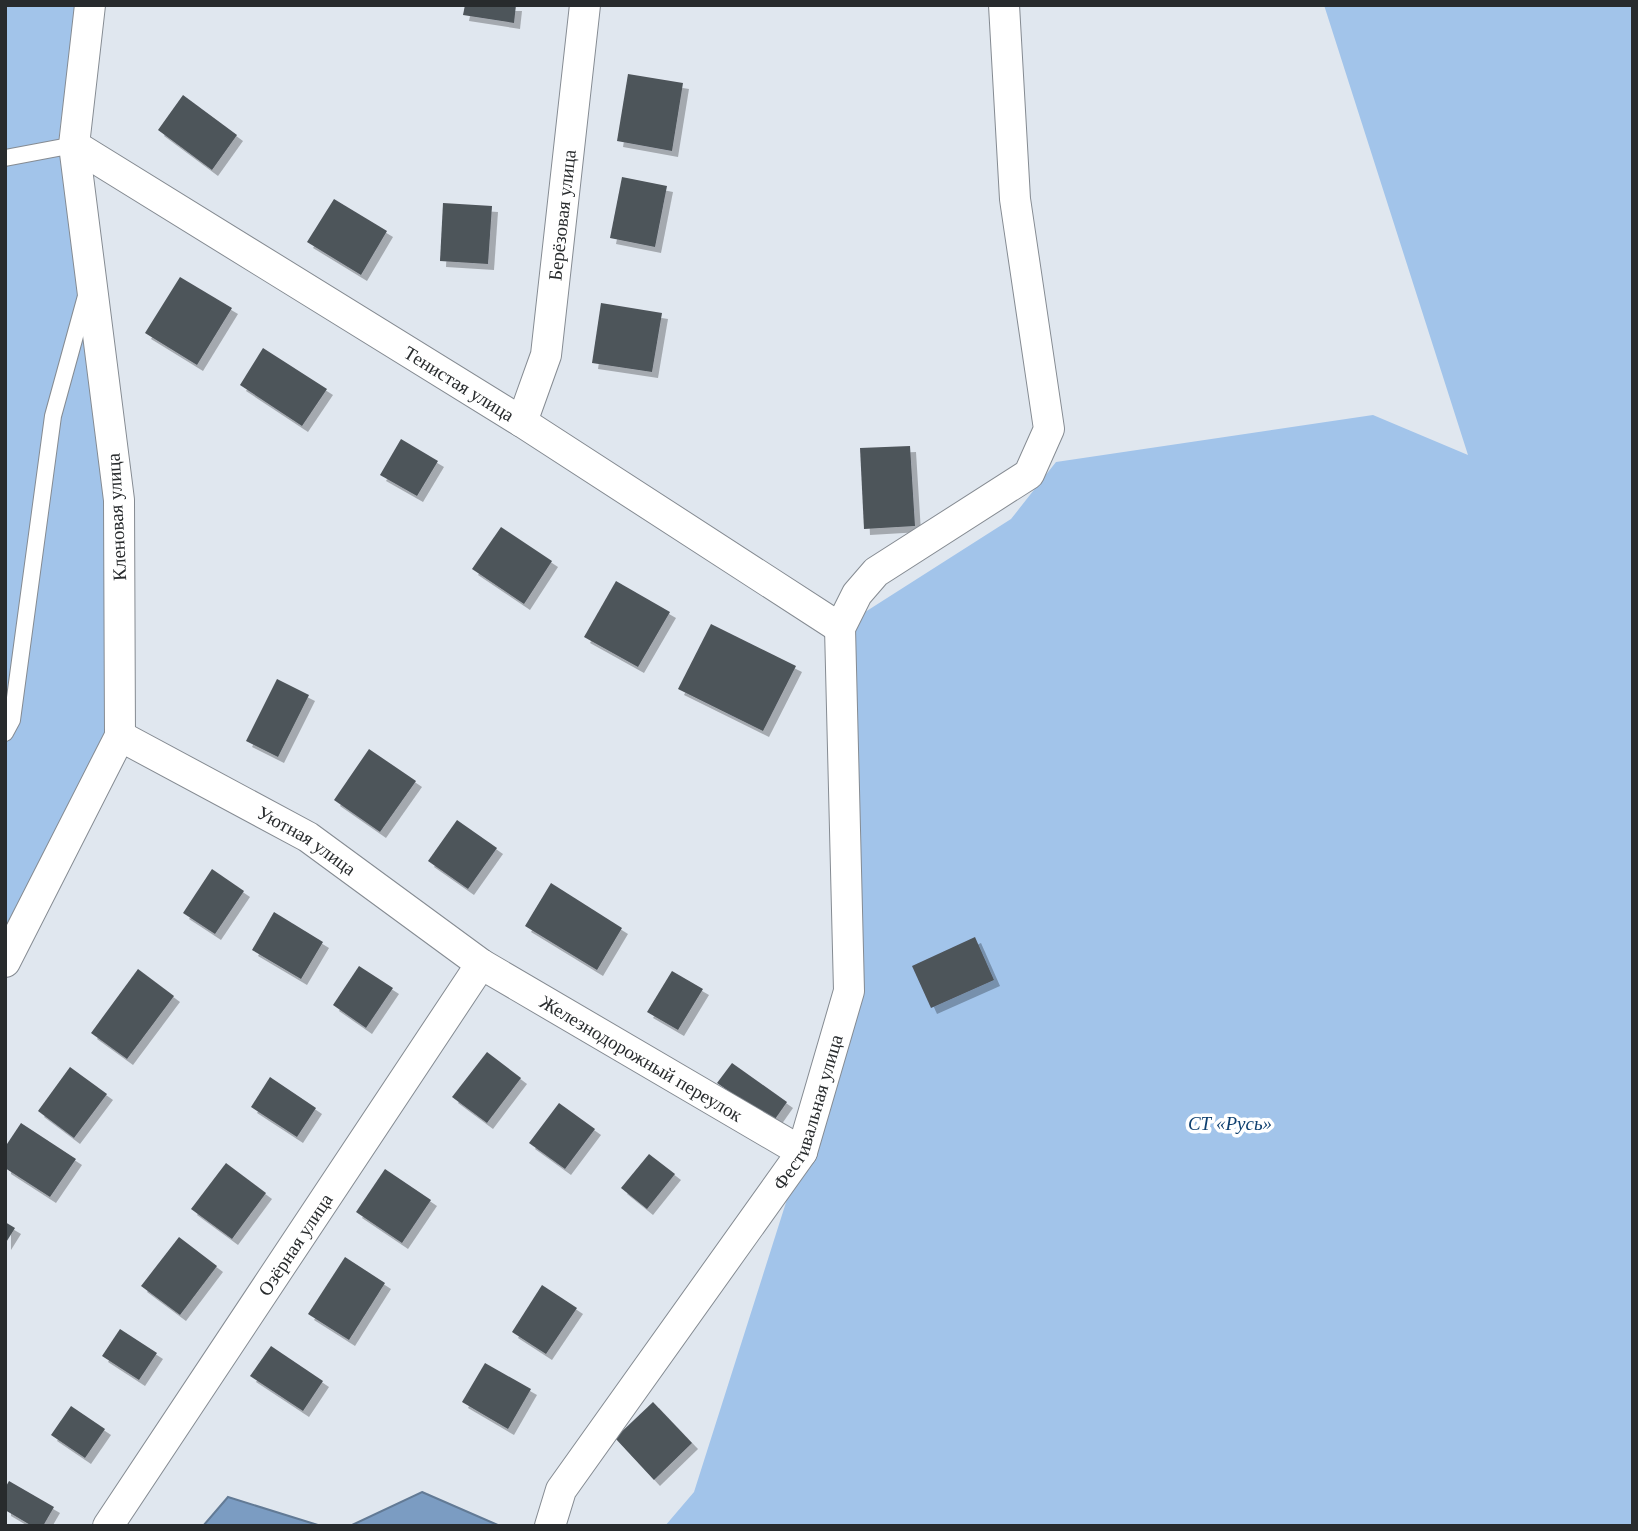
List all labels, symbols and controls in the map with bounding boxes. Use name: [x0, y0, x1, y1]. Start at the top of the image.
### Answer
street label: Берёзовая улица: [544, 148, 580, 282]
street label: Тенистая улица: [400, 342, 518, 426]
street label: Кленовая улица: [103, 452, 130, 581]
street label: Уютная улица: [253, 802, 360, 880]
street label: Железнодорожный переулок: [536, 991, 747, 1126]
street label: Фестивальная улица: [769, 1032, 847, 1194]
park label: СТ «Русь»: [1188, 1113, 1272, 1134]
street label: Озёрная улица: [254, 1189, 337, 1300]

